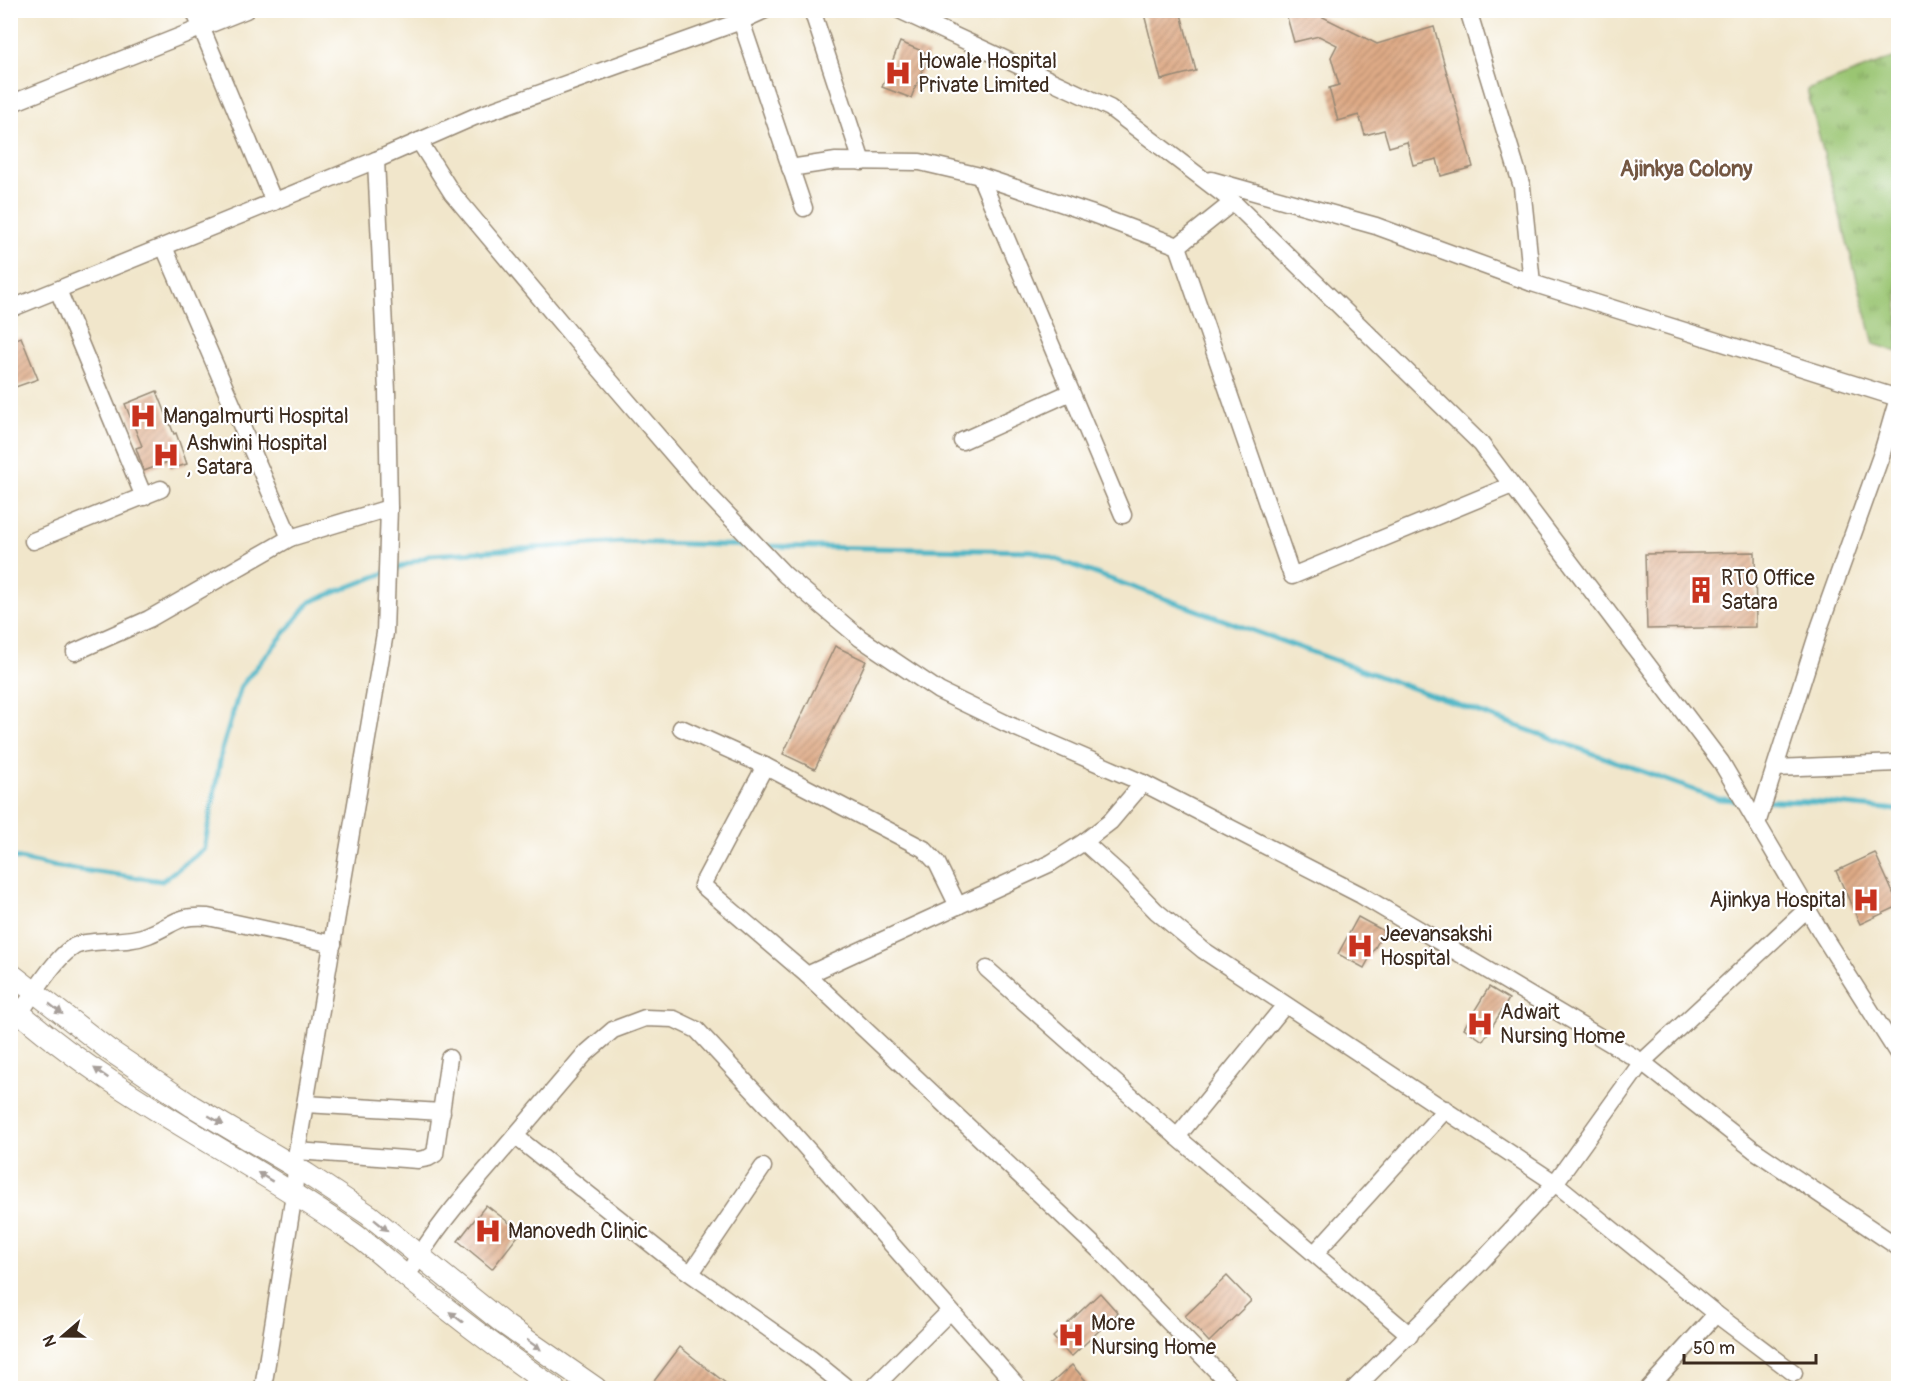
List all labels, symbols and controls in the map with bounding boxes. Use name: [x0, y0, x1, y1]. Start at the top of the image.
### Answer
place label: Howale Hospital Private Limited: [918, 48, 1057, 99]
hospital icon: Howale Hospital Private Limited: [883, 58, 913, 88]
district label: Ajinkya Colony: [1620, 155, 1753, 183]
hospital icon: Mangalmurti Hospital: [128, 401, 158, 431]
place label: Mangalmurti Hospital: [163, 403, 349, 430]
place label: Ashwini Hospital , Satara: [186, 430, 328, 481]
hospital icon: Ashwini Hospital , Satara: [151, 440, 181, 470]
place label: RTO Office Satara: [1721, 565, 1815, 616]
building icon: RTO Office Satara: [1686, 575, 1716, 605]
hospital icon: Ajinkya Hospital: [1851, 885, 1881, 915]
place label: Ajinkya Hospital: [1709, 887, 1846, 914]
place label: Jeevansakshi Hospital: [1380, 921, 1492, 972]
hospital icon: Jeevansakshi Hospital: [1345, 931, 1375, 961]
place label: Adwait Nursing Home: [1500, 999, 1626, 1050]
one-way arrow: [49, 1003, 64, 1015]
hospital icon: Adwait Nursing Home: [1465, 1009, 1495, 1039]
one-way arrow: [93, 1067, 109, 1079]
one-way arrow: [208, 1115, 224, 1126]
one-way arrow: [257, 1171, 273, 1182]
hospital icon: Manovedh Clinic: [473, 1216, 503, 1246]
one-way arrow: [373, 1218, 389, 1231]
place label: Manovedh Clinic: [508, 1218, 648, 1245]
north arrow: [33, 1306, 93, 1366]
place label: More Nursing Home: [1091, 1310, 1217, 1361]
one-way arrow: [449, 1311, 464, 1323]
hospital icon: More Nursing Home: [1056, 1320, 1086, 1350]
scale bar: [1684, 1327, 1816, 1365]
text: N: [39, 1332, 61, 1349]
text: 50 m: [1693, 1337, 1735, 1360]
one-way arrow: [525, 1339, 541, 1351]

